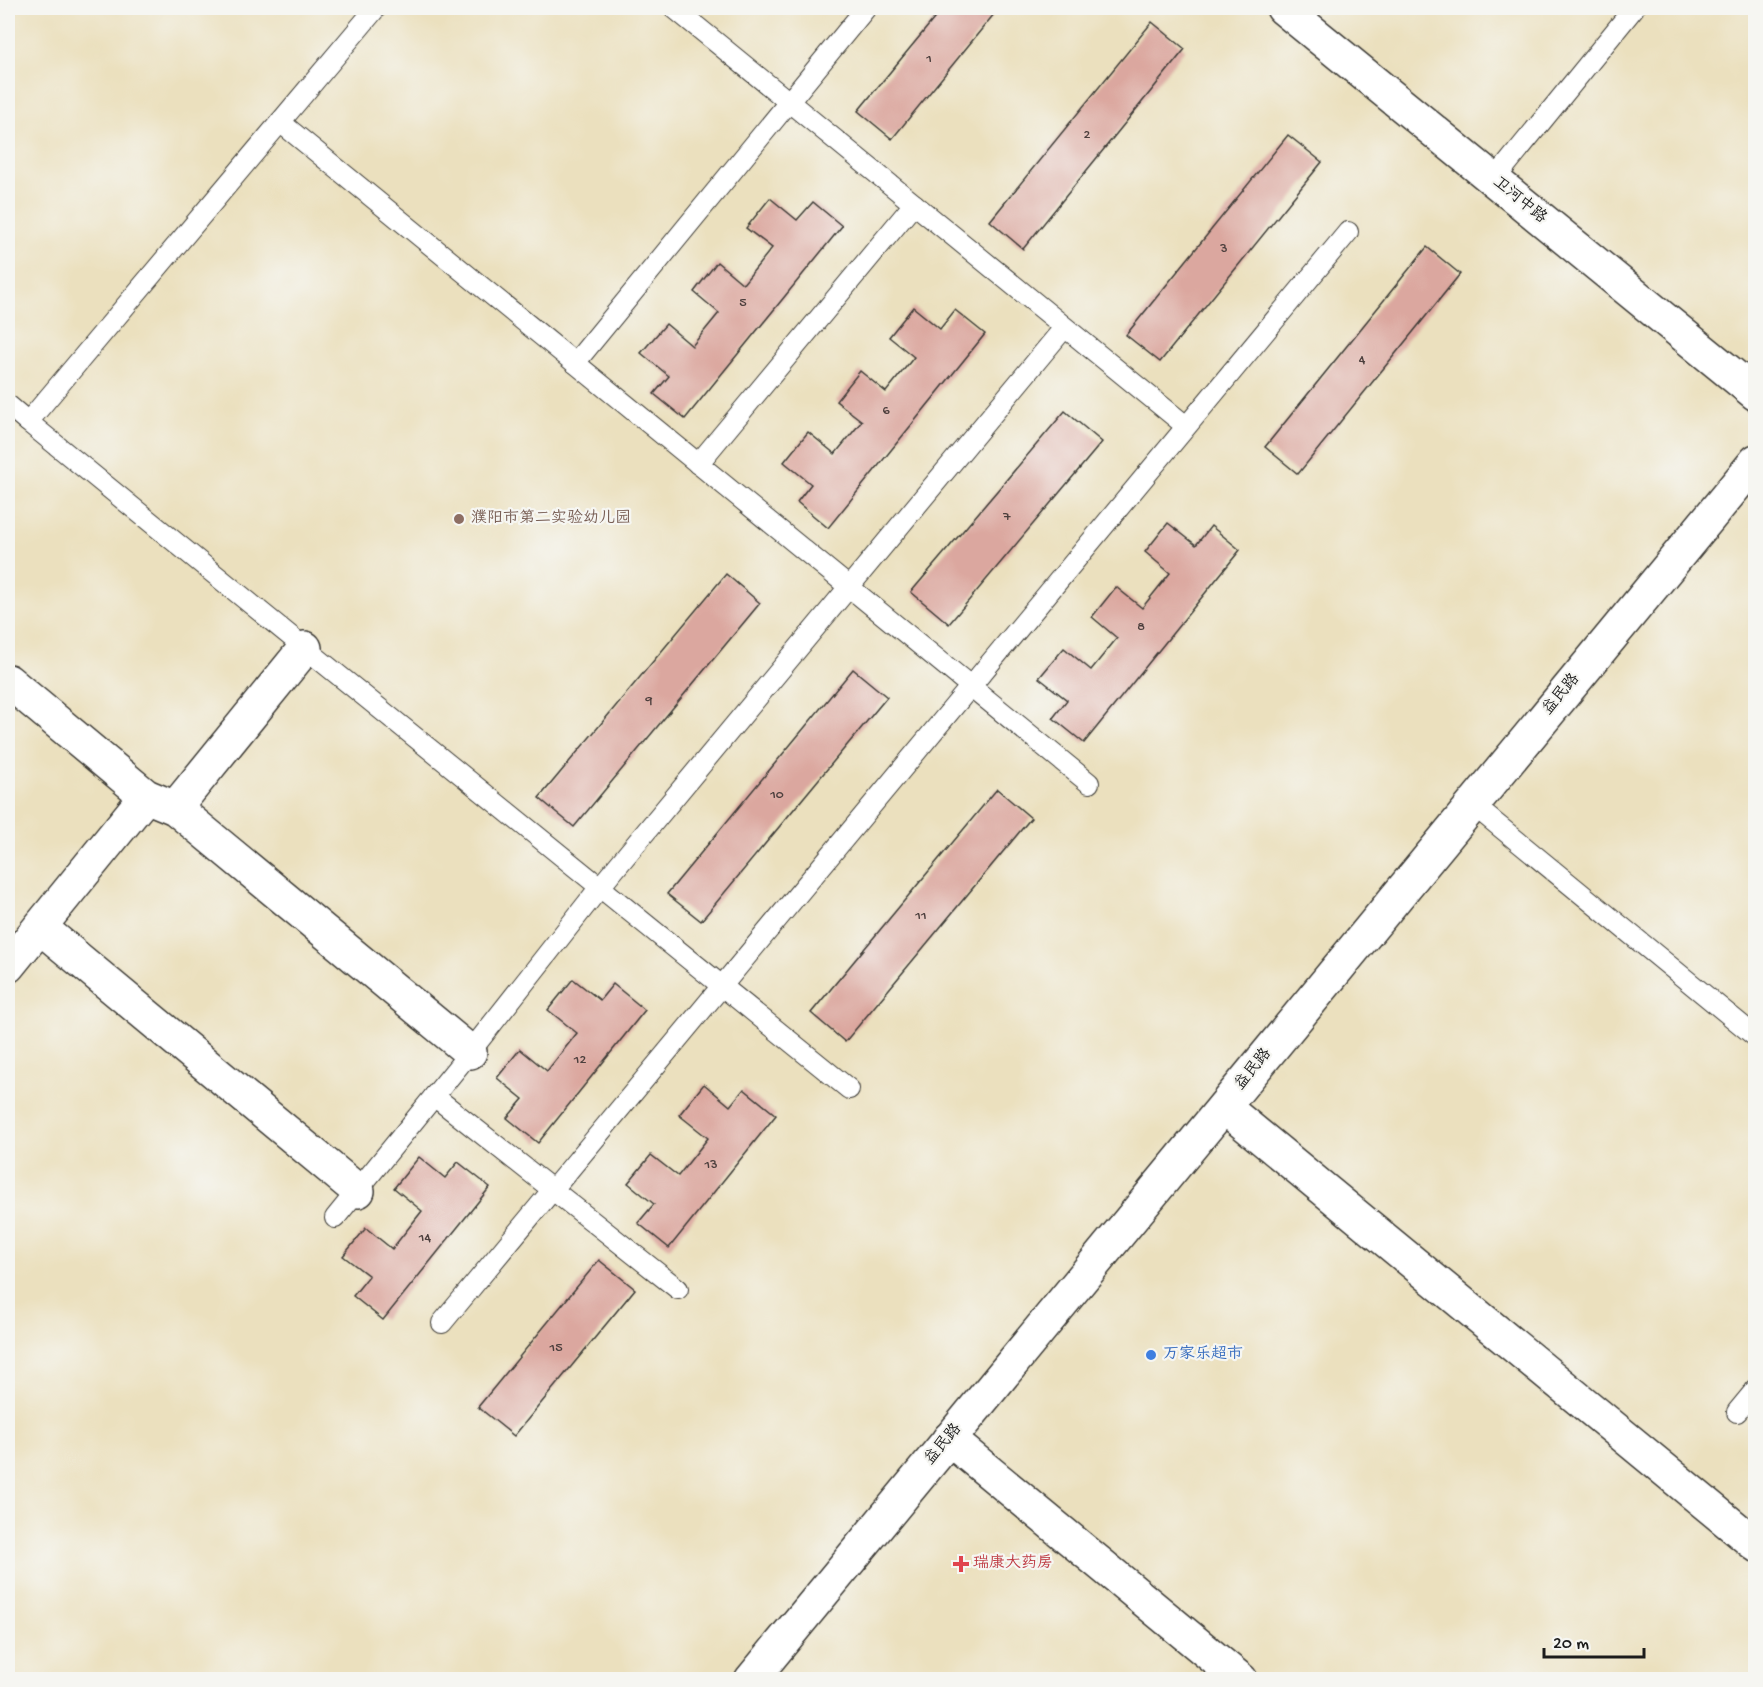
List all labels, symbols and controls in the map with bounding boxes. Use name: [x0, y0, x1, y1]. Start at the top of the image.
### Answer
house number: 1: [925, 51, 932, 68]
house number: 2: [1084, 127, 1091, 144]
street label: 卫河中路: [1488, 172, 1551, 229]
house number: 3: [1219, 241, 1228, 258]
house number: 5: [739, 295, 747, 312]
house number: 4: [1359, 352, 1366, 369]
house number: 6: [882, 403, 890, 420]
place label: 濮阳市第二实验幼儿园: [471, 508, 631, 529]
house number: 7: [1002, 509, 1011, 526]
marker: 濮阳市第二实验幼儿园: [452, 512, 466, 526]
house number: 8: [1137, 619, 1145, 636]
street label: 益民路: [1538, 669, 1585, 719]
house number: 9: [644, 693, 653, 710]
house number: 10: [769, 787, 784, 804]
house number: 11: [914, 908, 927, 925]
street label: 益民路: [1230, 1044, 1276, 1095]
house number: 12: [573, 1052, 586, 1069]
house number: 13: [704, 1157, 717, 1174]
house number: 14: [418, 1230, 432, 1247]
house number: 15: [548, 1340, 563, 1357]
place label: 万家乐超市: [1163, 1344, 1243, 1365]
marker: 万家乐超市: [1144, 1348, 1158, 1362]
street label: 益民路: [920, 1419, 967, 1469]
place label: 瑞康大药房: [973, 1553, 1053, 1574]
marker: 瑞康大药房: [954, 1557, 968, 1571]
scale bar: [1544, 1621, 1644, 1659]
text: 20 m: [1553, 1634, 1589, 1655]

